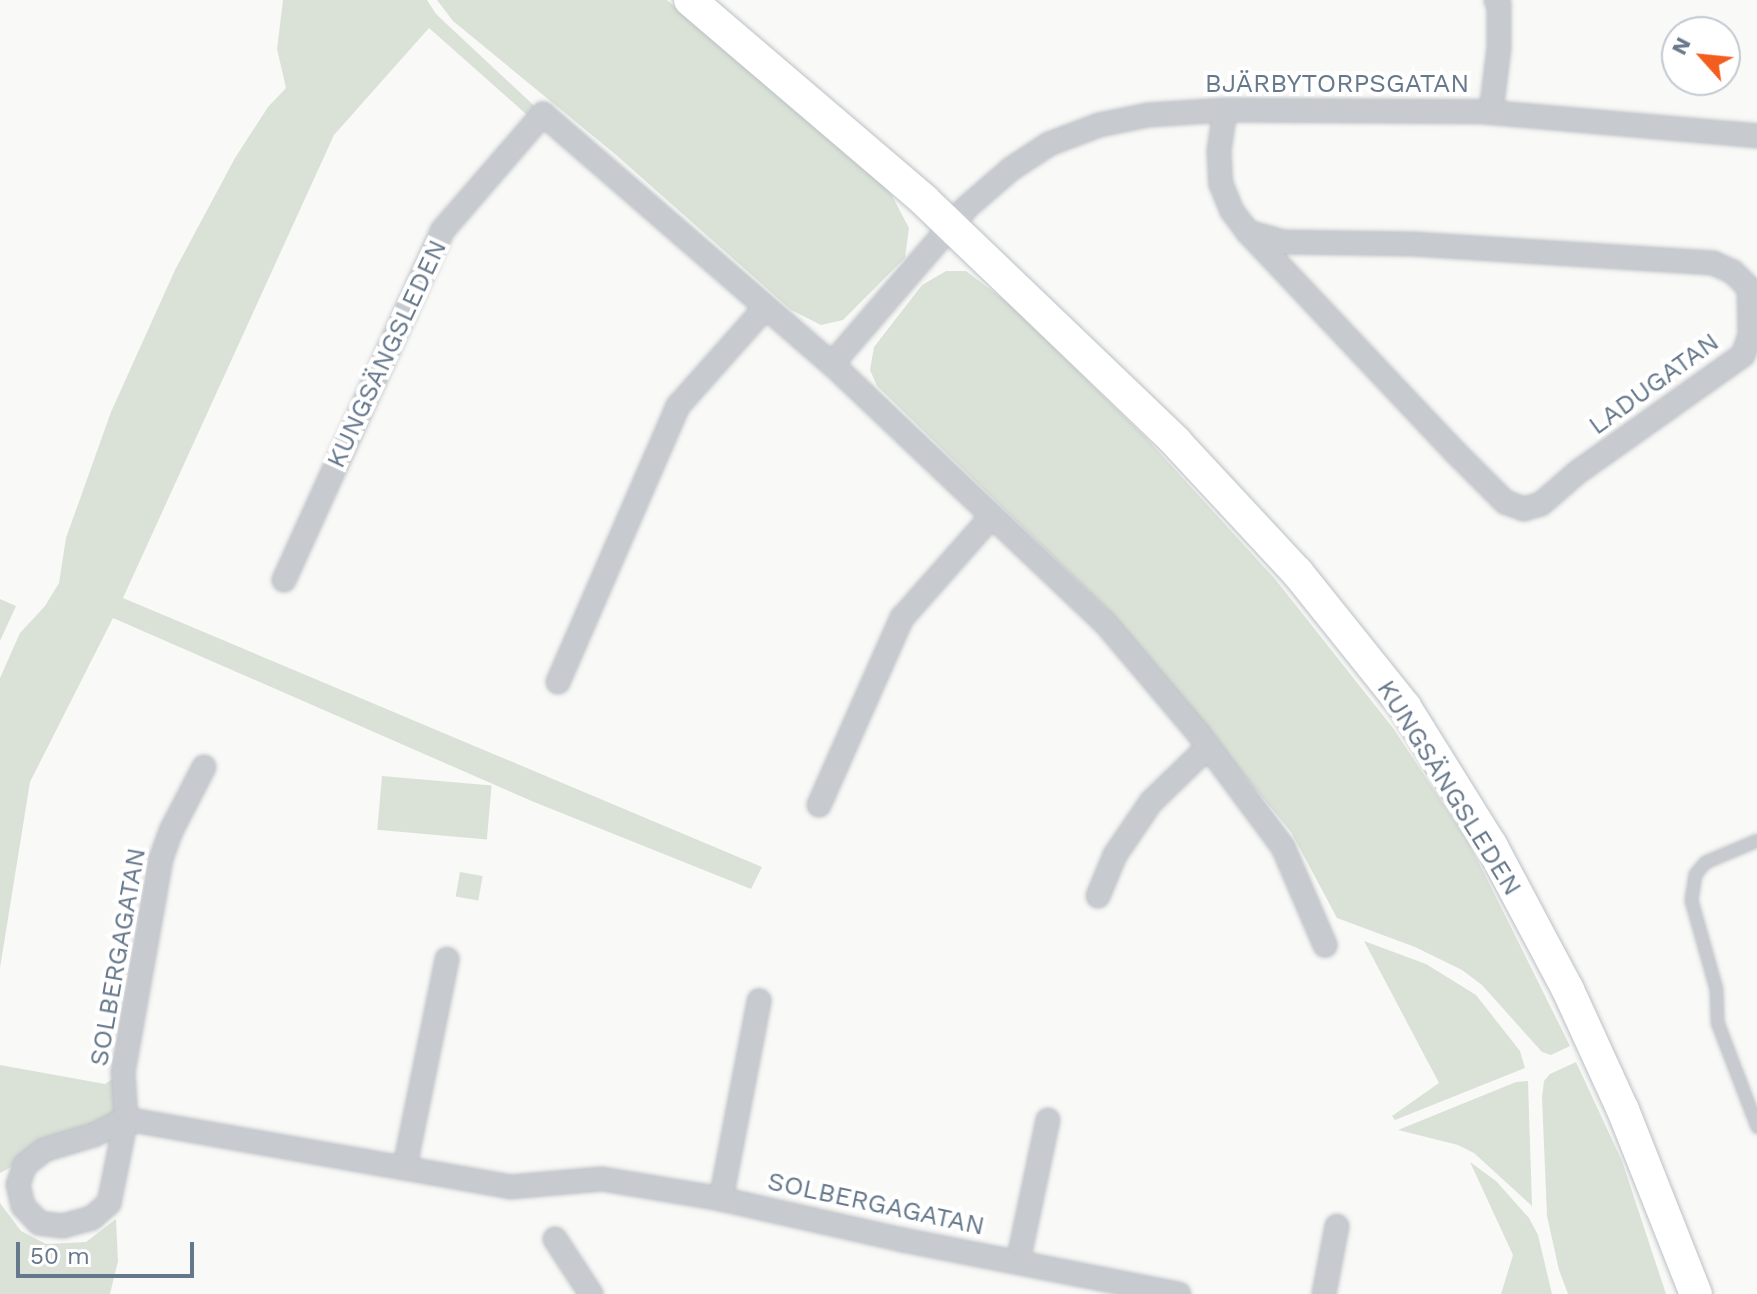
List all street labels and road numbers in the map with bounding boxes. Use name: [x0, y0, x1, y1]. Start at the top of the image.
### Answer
street label: BJÄRBYTORPSGATAN: [1205, 68, 1469, 100]
street label: KUNGSÄNGSLEDEN: [320, 235, 454, 473]
street label: LADUGATAN: [1583, 326, 1725, 442]
street label: KUNGSÄNGSLEDEN: [1370, 675, 1528, 901]
street label: SOLBERGAGATAN: [83, 845, 153, 1069]
street label: SOLBERGAGATAN: [765, 1166, 987, 1242]

